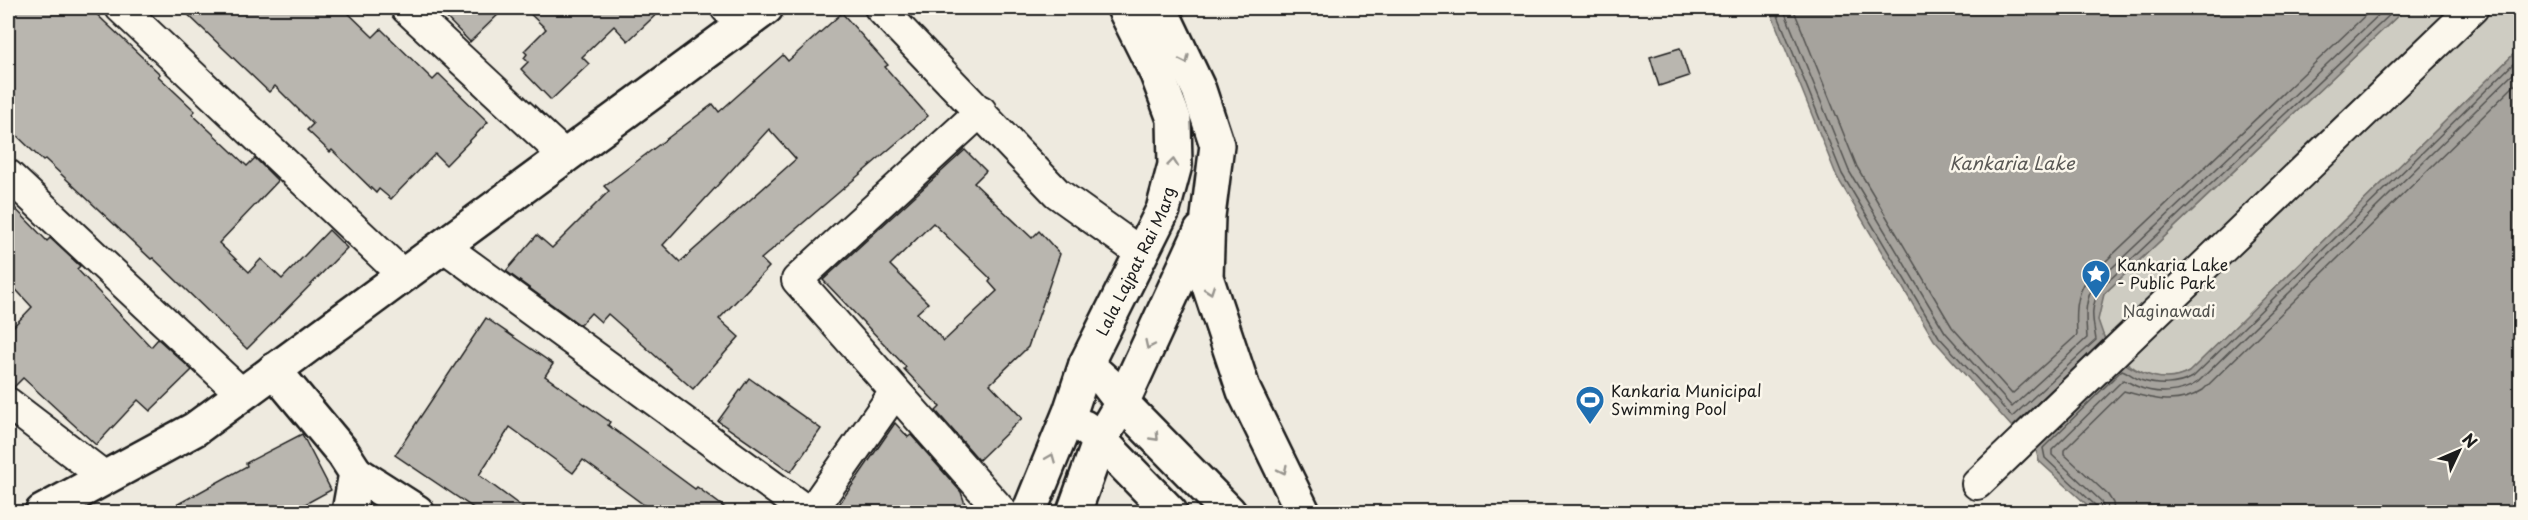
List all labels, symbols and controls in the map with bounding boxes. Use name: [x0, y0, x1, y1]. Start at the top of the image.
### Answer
one-way arrow: [1177, 54, 1189, 65]
water label: Kankaria Lake: [1949, 149, 2076, 176]
one-way arrow: [1166, 158, 1179, 168]
street label: Lala Lajpat Rai Marg: [1089, 184, 1180, 339]
place label: Kankaria Lake - Public Park: [2117, 252, 2228, 294]
place icon: Kankaria Lake - Public Park: [2080, 258, 2112, 300]
one-way arrow: [1203, 284, 1215, 295]
park label: Naginawadi: [2123, 298, 2215, 322]
one-way arrow: [1144, 339, 1156, 350]
place label: Kankaria Municipal Swimming Pool: [1611, 378, 1762, 420]
sports icon: Kankaria Municipal Swimming Pool: [1574, 384, 1606, 426]
north arrow: [2429, 421, 2489, 481]
text: N: [2457, 427, 2484, 453]
one-way arrow: [1148, 430, 1159, 440]
one-way arrow: [1044, 454, 1056, 465]
one-way arrow: [1275, 464, 1287, 475]

